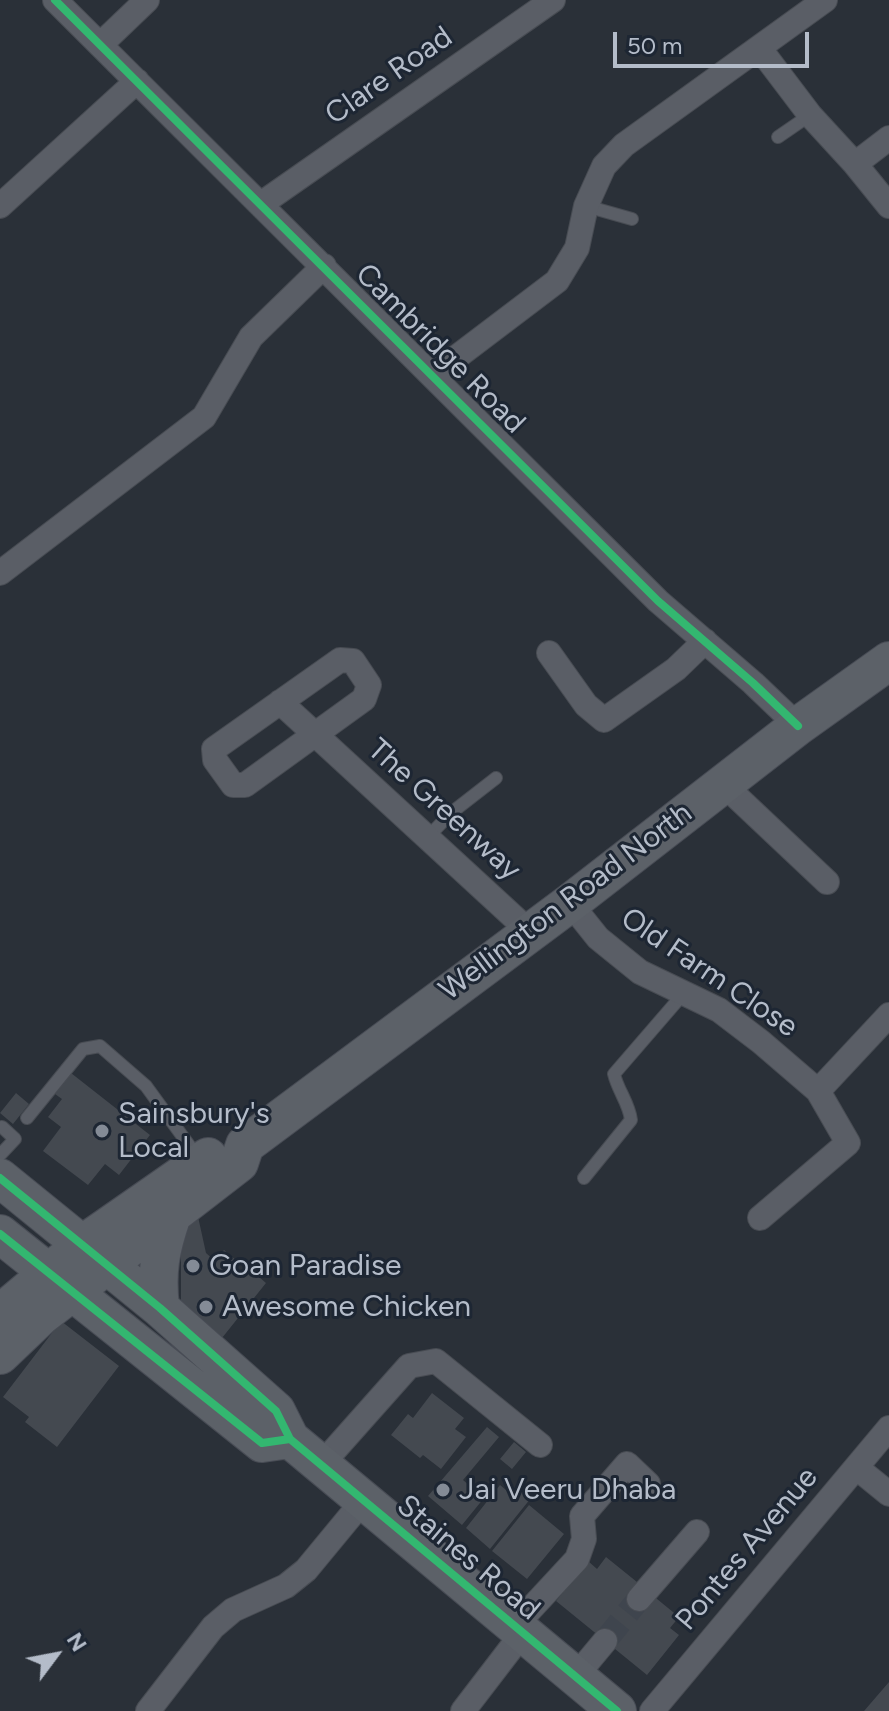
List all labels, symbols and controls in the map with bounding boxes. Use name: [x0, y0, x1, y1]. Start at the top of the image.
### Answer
scale bar: [617, 16, 813, 66]
street label: Clare Road: [319, 19, 459, 133]
text: 50 m: [627, 31, 683, 60]
street label: Cambridge Road: [348, 257, 532, 441]
street label: The Greenway: [360, 732, 528, 888]
street label: Wellington Road North: [433, 795, 699, 1009]
street label: Old Farm Close: [614, 901, 804, 1045]
place label: Sainsbury's Local: [118, 1096, 270, 1166]
marker: Sainsbury's Local: [93, 1122, 111, 1140]
place label: Goan Paradise: [209, 1248, 401, 1284]
marker: Goan Paradise: [184, 1257, 202, 1275]
place label: Awesome Chicken: [222, 1289, 471, 1325]
marker: Awesome Chicken: [197, 1298, 215, 1316]
street label: Pontes Avenue: [668, 1460, 826, 1638]
place label: Jai Veeru Dhaba: [459, 1472, 676, 1508]
marker: Jai Veeru Dhaba: [434, 1481, 452, 1499]
street label: Staines Road: [389, 1488, 547, 1628]
north arrow: [16, 1615, 96, 1695]
text: N: [61, 1628, 93, 1656]

